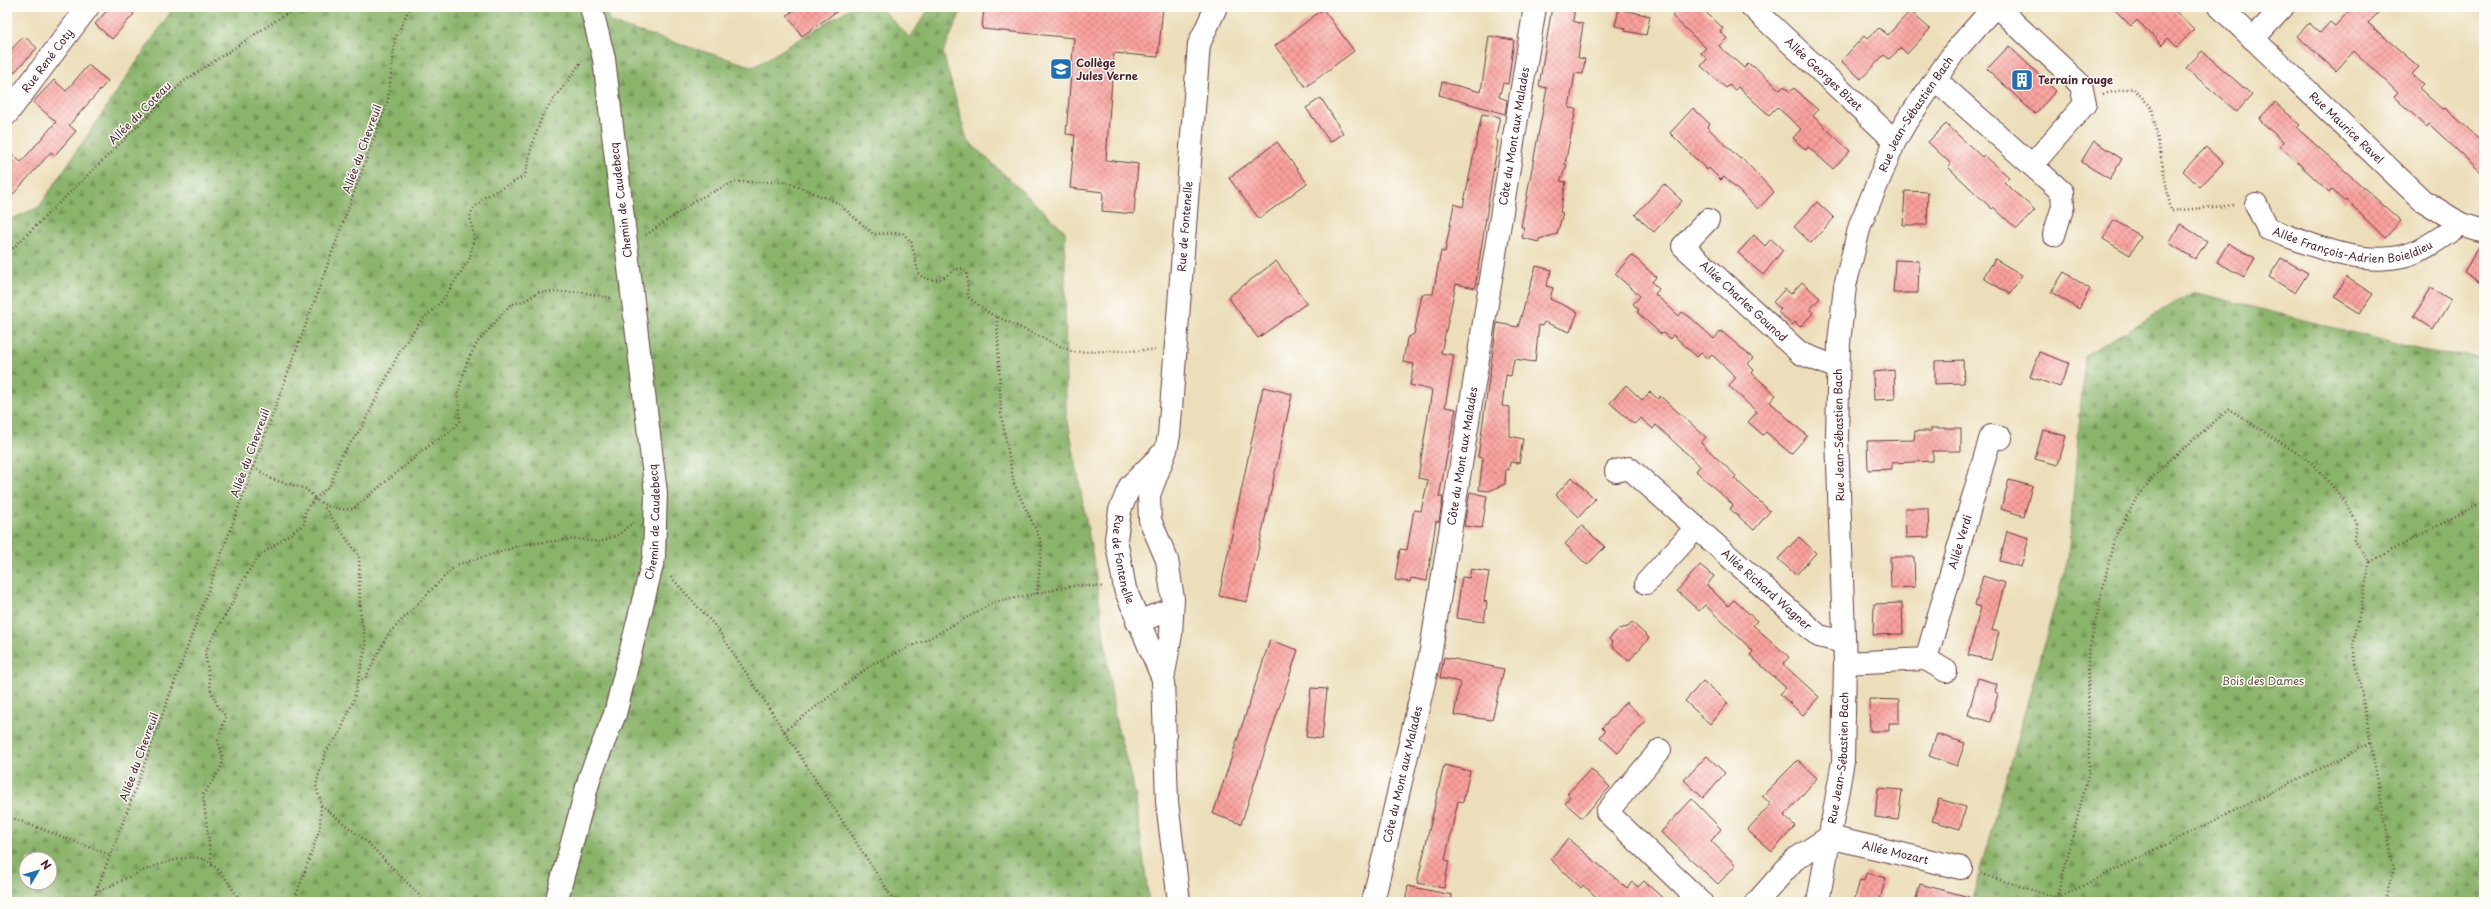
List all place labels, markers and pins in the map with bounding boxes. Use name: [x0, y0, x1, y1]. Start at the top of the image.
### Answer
place label: Collège Jules Verne: [1076, 54, 1139, 84]
school or university icon: Collège Jules Verne: [1048, 56, 1074, 82]
building icon: Terrain rouge: [2009, 67, 2035, 93]
place label: Terrain rouge: [2038, 71, 2113, 88]

